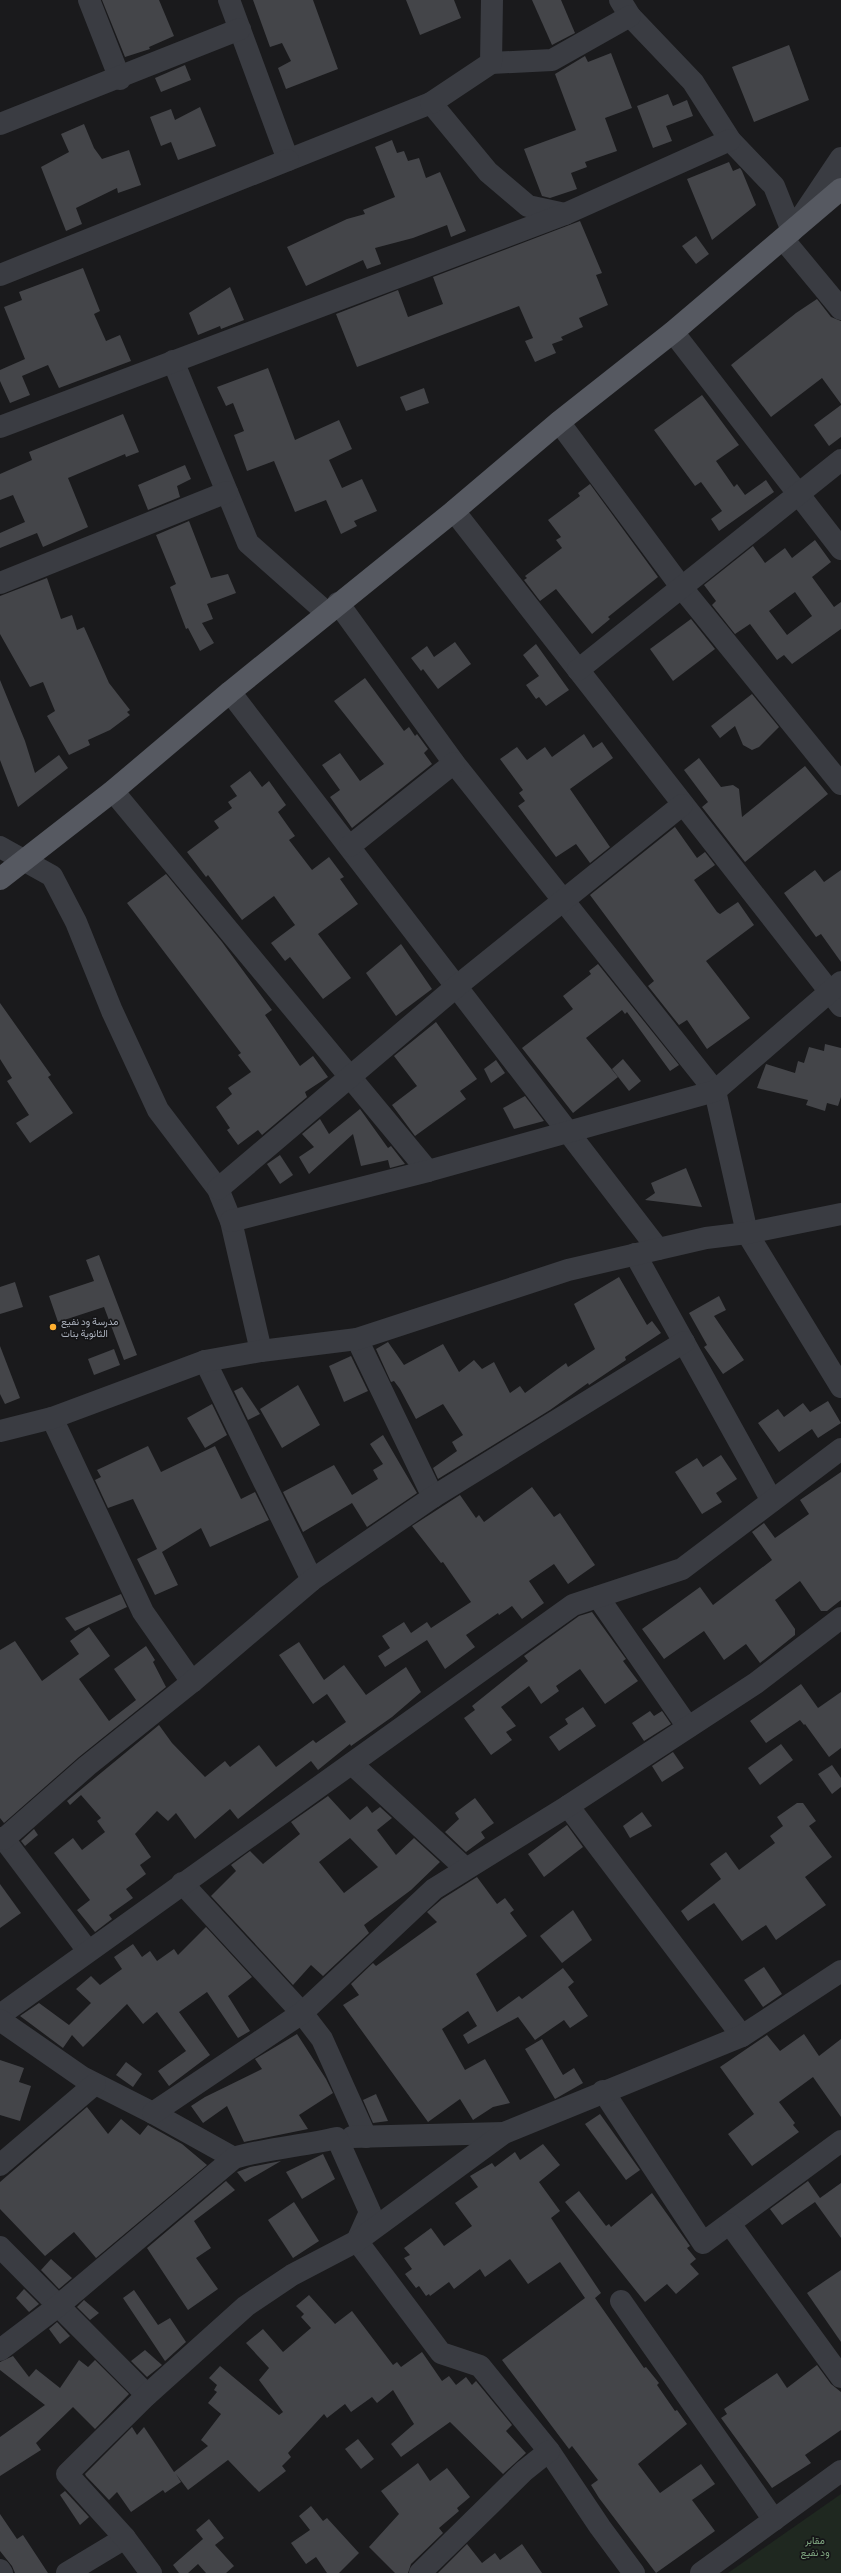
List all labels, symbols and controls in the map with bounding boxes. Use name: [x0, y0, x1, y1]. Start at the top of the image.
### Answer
place label: مدرسة ود نفيع الثانوية بنات: [61, 1315, 118, 1340]
marker: مدرسة ود نفيع الثانوية بنات: [48, 1322, 58, 1332]
park label: مقابر ود نفيع: [800, 2534, 830, 2559]

